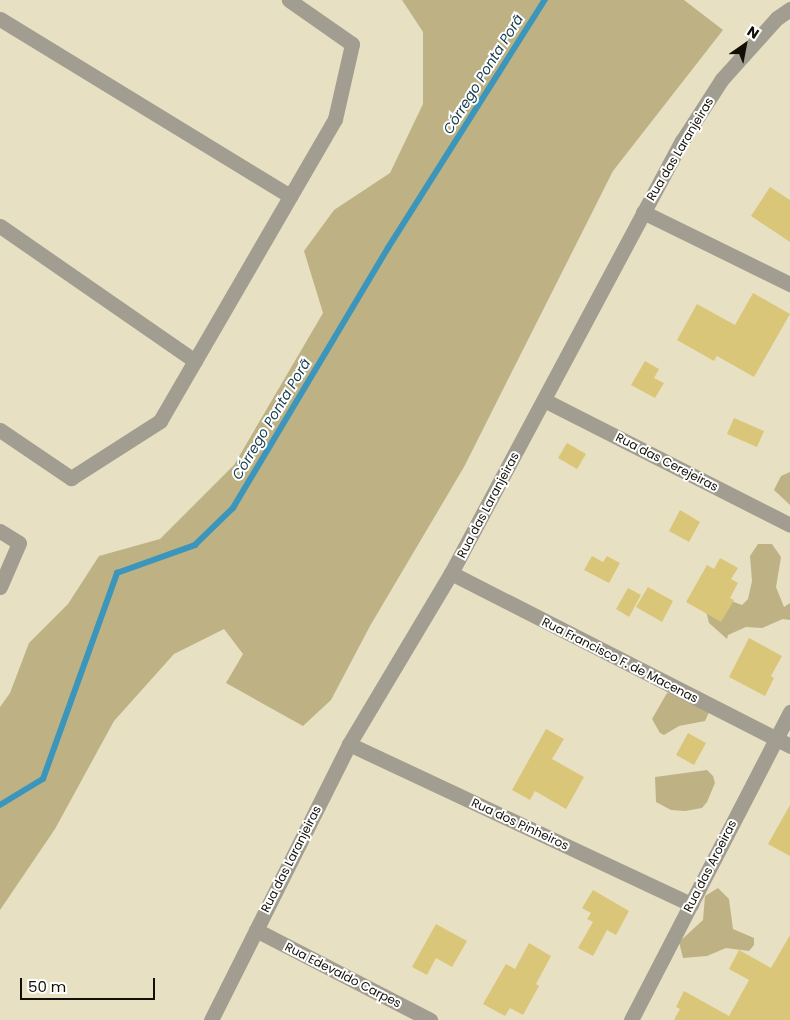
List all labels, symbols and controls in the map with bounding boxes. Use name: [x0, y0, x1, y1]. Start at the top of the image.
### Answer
water label: Córrego Ponta Porã: [439, 11, 527, 137]
north arrow: [720, 20, 770, 70]
text: N: [743, 21, 763, 44]
street label: Rua das Laranjeiras: [644, 95, 716, 203]
water label: Córrego Ponta Porã: [228, 356, 314, 482]
street label: Rua das Cerejeiras: [613, 430, 721, 494]
street label: Rua das Laranjeiras: [454, 450, 522, 560]
street label: Rua Francisco F. de Macenas: [540, 614, 700, 706]
street label: Rua dos Pinheiros: [469, 795, 571, 853]
street label: Rua das Laranjeiras: [258, 803, 324, 915]
street label: Rua das Aroeiras: [681, 818, 739, 914]
street label: Rua Edevaldo Carpes: [283, 939, 403, 1011]
scale bar: [22, 968, 158, 1000]
text: 50 m: [28, 976, 66, 997]

